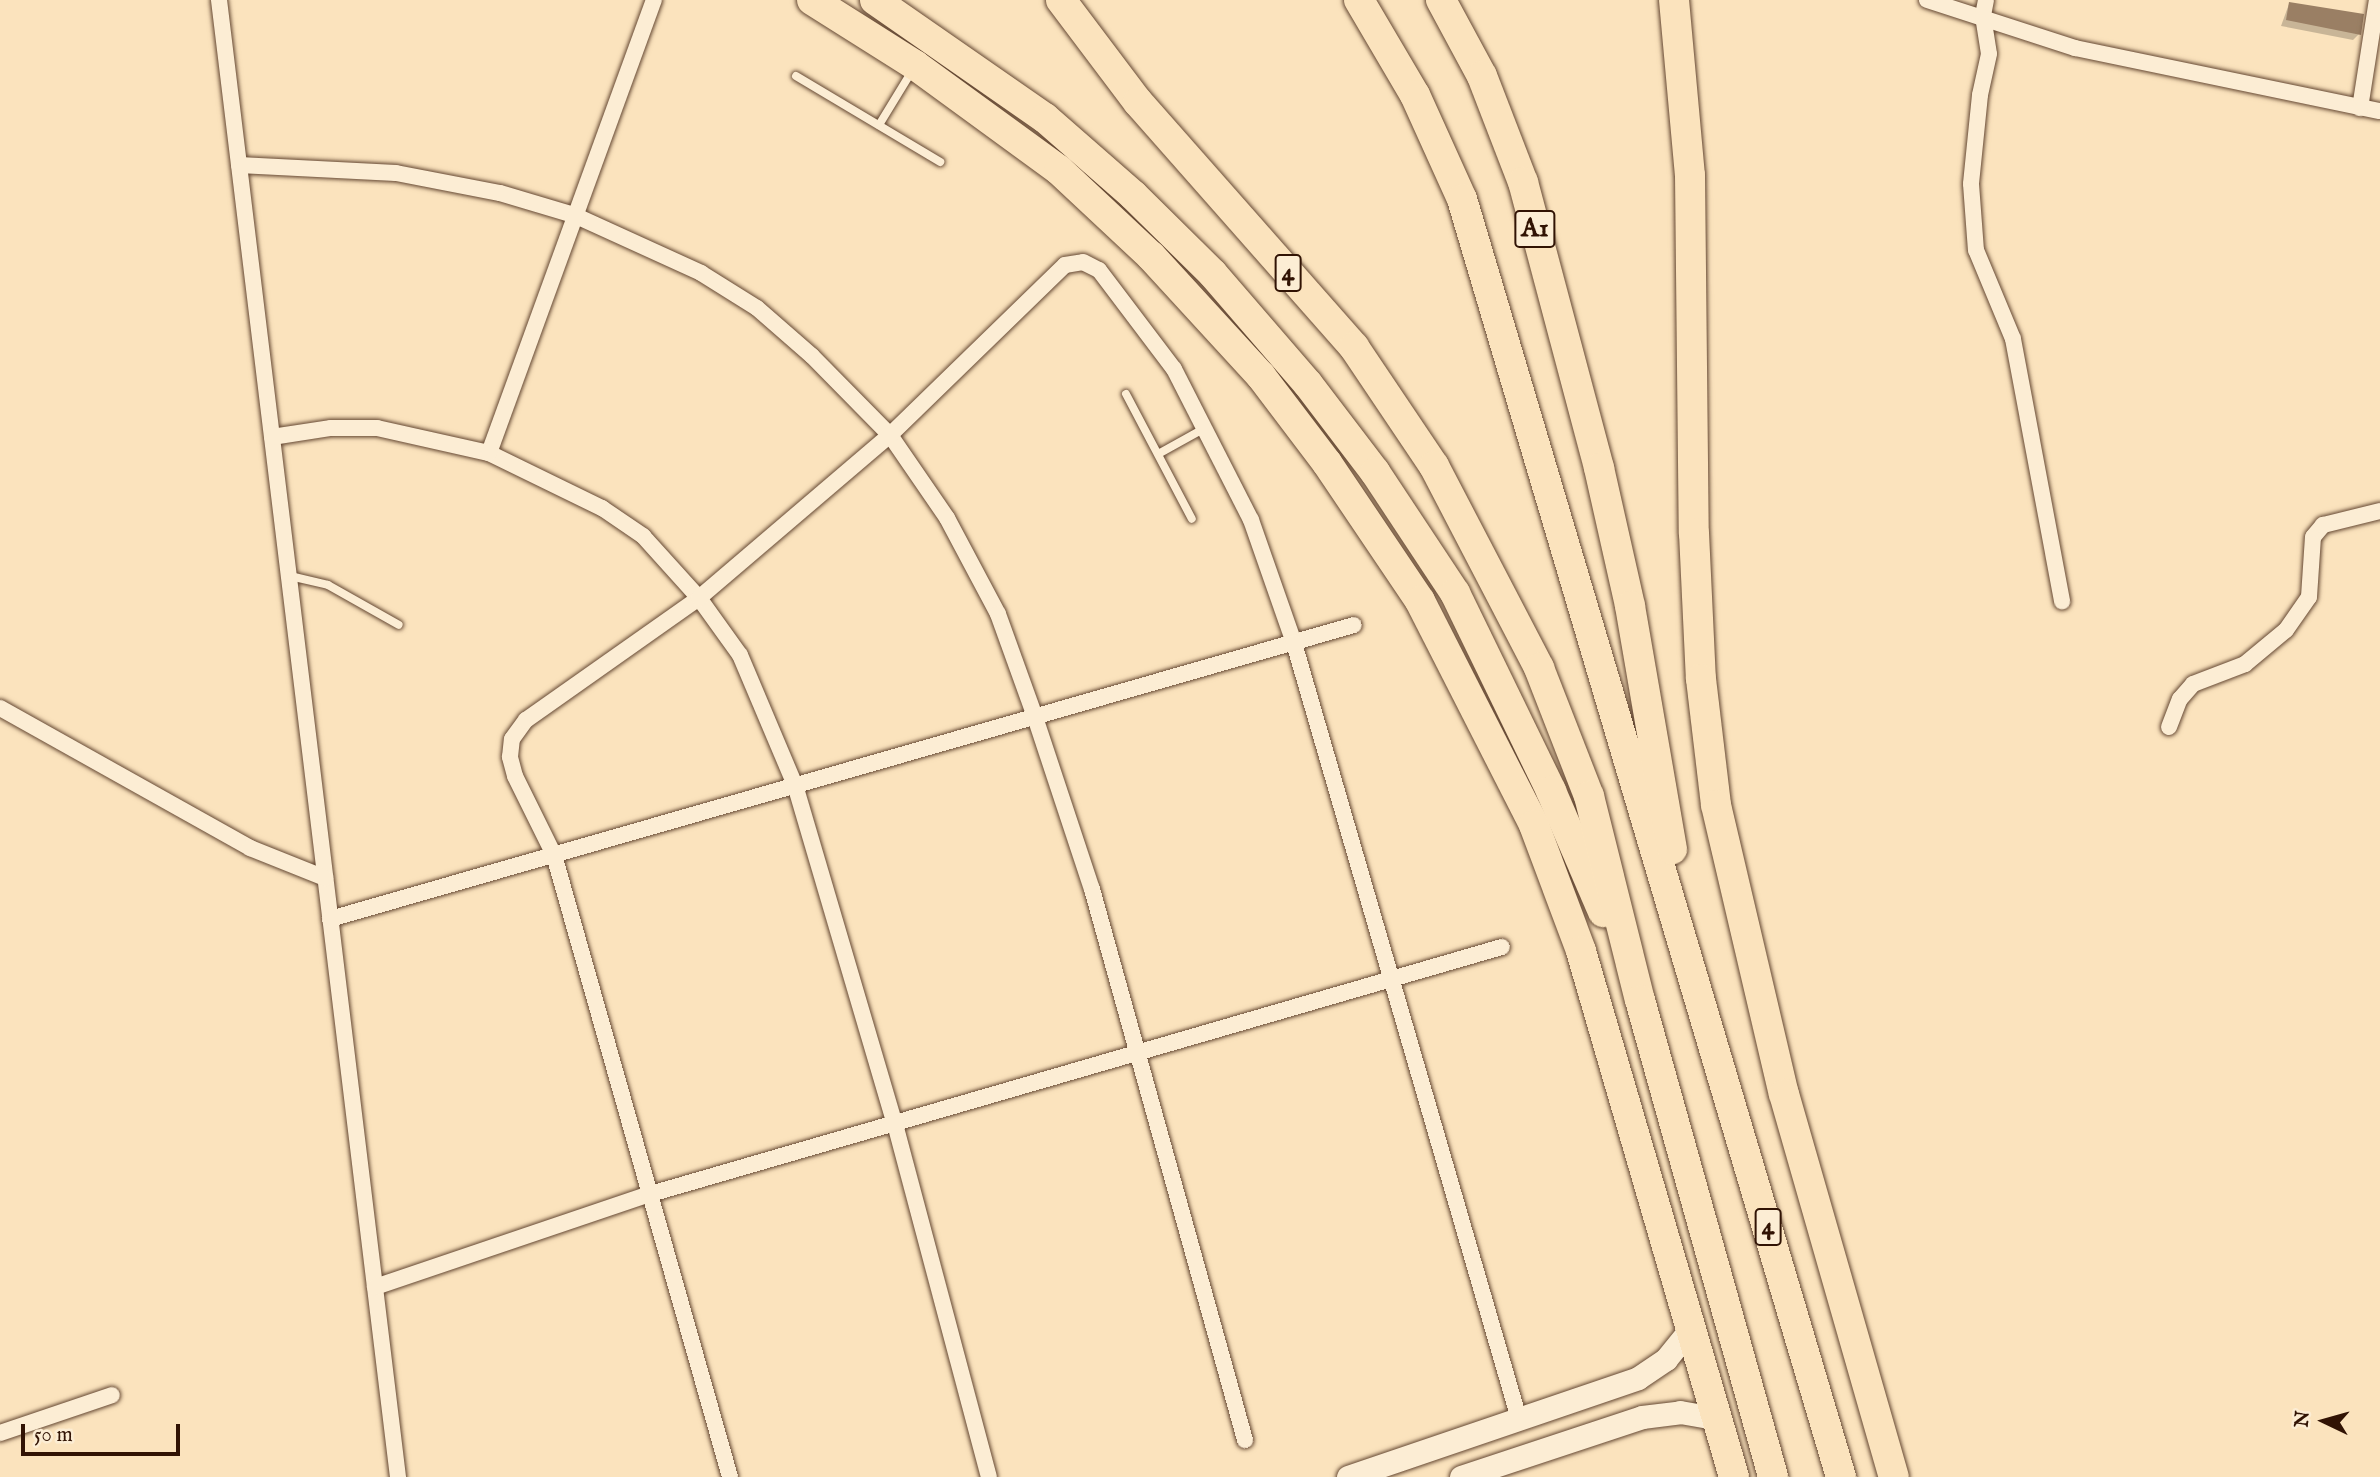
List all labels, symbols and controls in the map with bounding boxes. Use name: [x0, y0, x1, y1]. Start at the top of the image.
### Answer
road number: A1: [1514, 206, 1556, 252]
road number: 4: [1274, 250, 1302, 296]
road number: 4: [1754, 1204, 1782, 1250]
north arrow: [2289, 1386, 2359, 1456]
scale bar: [24, 1410, 184, 1454]
text: N: [2290, 1410, 2316, 1428]
text: 50 m: [34, 1422, 73, 1449]

